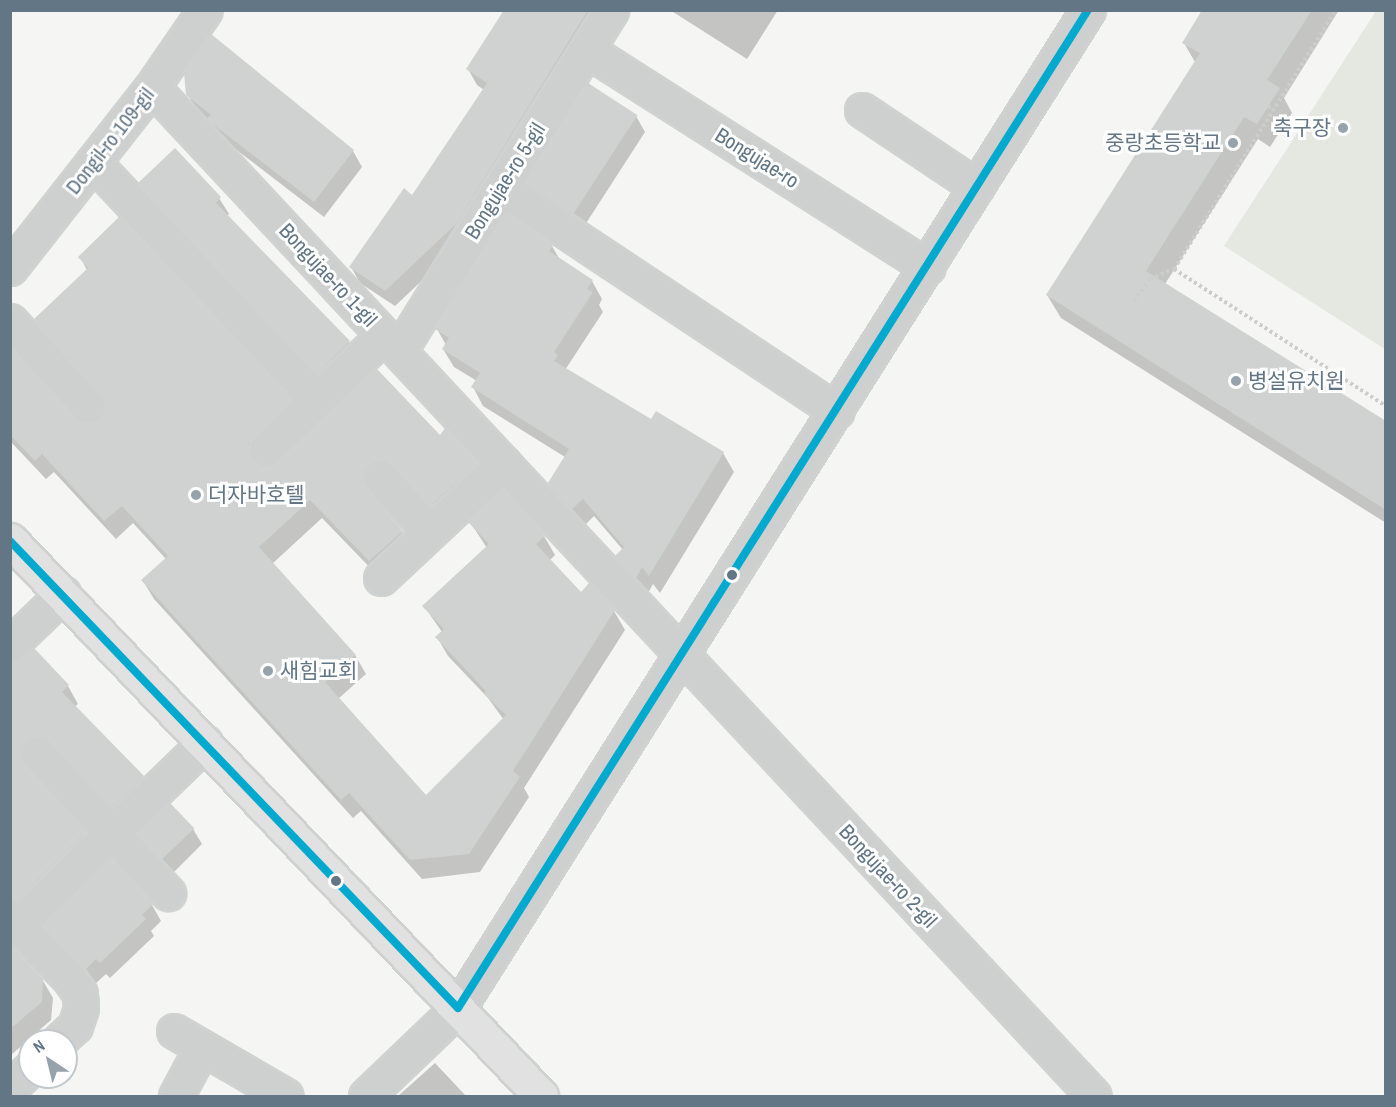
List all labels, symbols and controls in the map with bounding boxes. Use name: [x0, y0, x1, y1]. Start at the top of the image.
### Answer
street label: Dongil-ro 109-gil: [61, 83, 159, 199]
place label: 축구장: [1273, 115, 1331, 141]
street label: Bongujae-ro 5-gil: [459, 118, 551, 244]
marker: 축구장: [1336, 121, 1350, 135]
street label: Bongujae-ro: [711, 122, 803, 194]
place label: 중랑초등학교: [1105, 130, 1221, 156]
marker: 중랑초등학교: [1226, 136, 1240, 150]
street label: Bongujae-ro 1-gil: [274, 218, 382, 332]
place label: 병설유치원: [1248, 368, 1345, 394]
marker: 병설유치원: [1229, 374, 1243, 388]
place label: 더자바호텔: [208, 482, 305, 508]
marker: 더자바호텔: [189, 488, 203, 502]
unlabelled marker: [726, 569, 738, 581]
place label: 새힘교회: [280, 658, 357, 684]
marker: 새힘교회: [261, 664, 275, 678]
street label: Bongujae-ro 2-gil: [834, 819, 942, 933]
unlabelled marker: [330, 875, 342, 887]
north arrow: [18, 1029, 78, 1089]
text: N: [29, 1034, 49, 1058]

